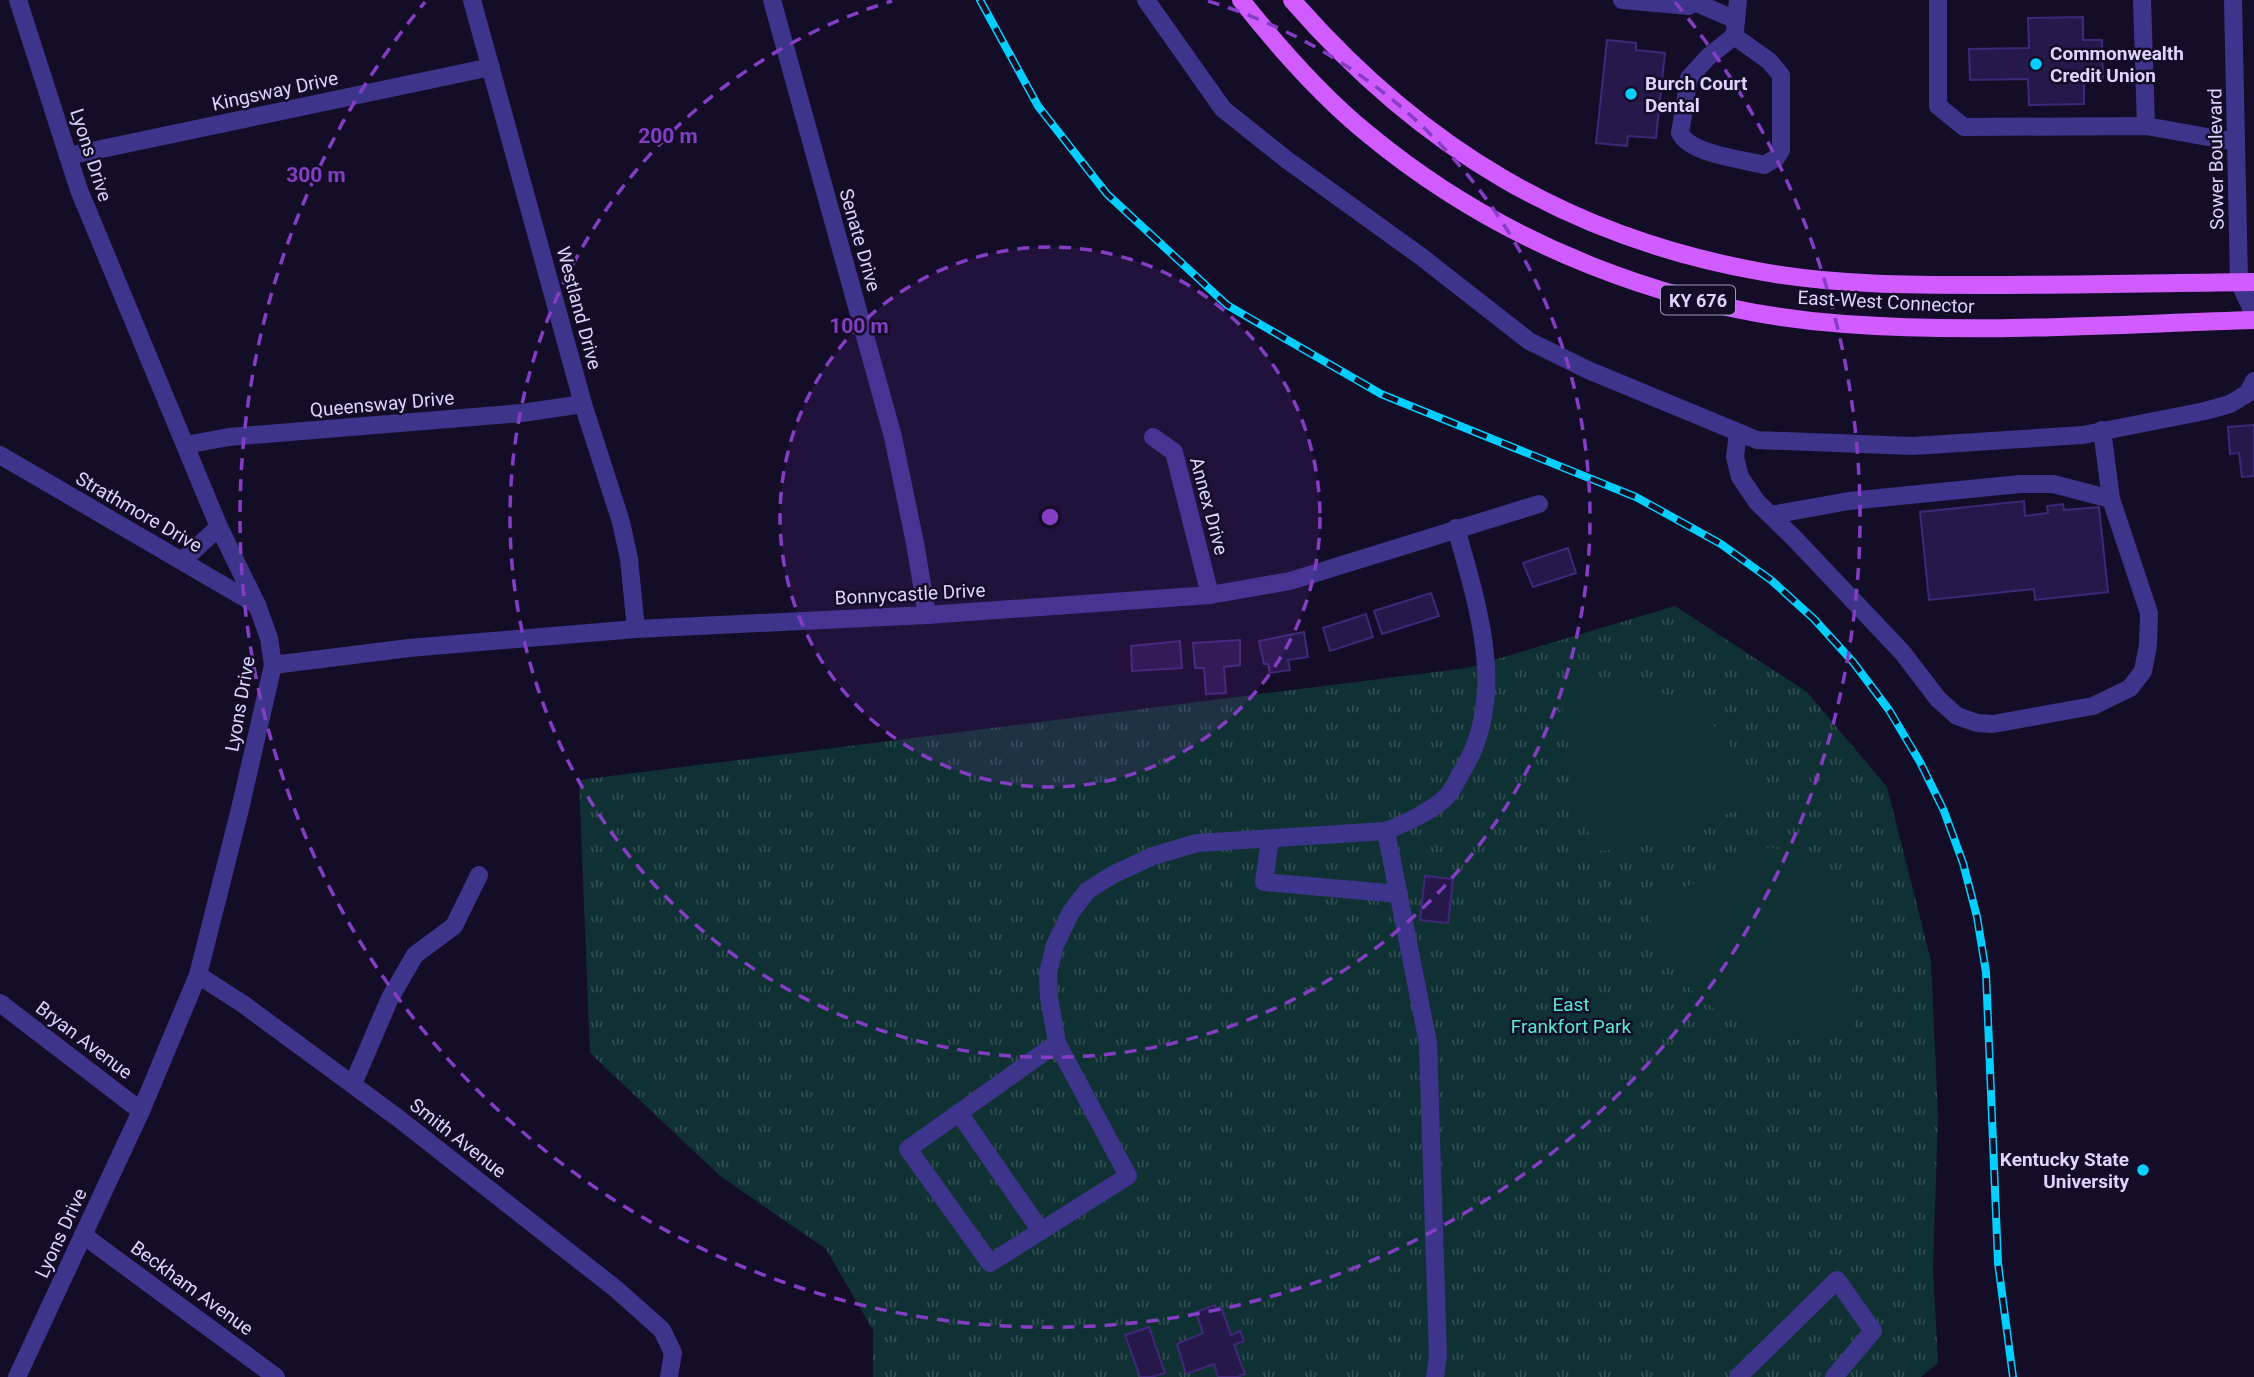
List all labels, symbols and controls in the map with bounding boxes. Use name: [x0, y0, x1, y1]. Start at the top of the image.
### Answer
place label: Commonwealth Credit Union: [2050, 42, 2184, 87]
marker: Commonwealth Credit Union: [2028, 56, 2044, 72]
street label: Kingsway Drive: [210, 66, 340, 116]
place label: Burch Court Dental: [1645, 72, 1748, 117]
marker: Burch Court Dental: [1623, 86, 1639, 102]
street label: Sower Boulevard: [2203, 88, 2229, 230]
street label: Lyons Drive: [65, 106, 117, 204]
text: 200 m: [638, 124, 698, 148]
text: 300 m: [286, 163, 346, 187]
street label: Senate Drive: [834, 186, 886, 294]
street label: Westland Drive: [552, 244, 606, 372]
road number: KY 676: [1661, 286, 1735, 314]
street label: East-West Connector: [1797, 286, 1976, 318]
text: 100 m: [829, 314, 889, 338]
street label: Queensway Drive: [309, 386, 455, 422]
street label: Annex Drive: [1185, 455, 1233, 557]
street label: Strathmore Drive: [72, 467, 206, 557]
centre of rings: [1038, 505, 1062, 529]
street label: Bonnycastle Drive: [834, 579, 986, 609]
street label: Lyons Drive: [220, 655, 260, 753]
park label: East Frankfort Park: [1511, 993, 1632, 1038]
street label: Bryan Avenue: [31, 996, 137, 1084]
street label: Smith Avenue: [405, 1093, 511, 1183]
place label: Kentucky State University: [2000, 1148, 2129, 1193]
marker: Kentucky State University: [2135, 1162, 2151, 1178]
street label: Lyons Drive: [30, 1184, 92, 1282]
street label: Beckham Avenue: [126, 1236, 258, 1340]

